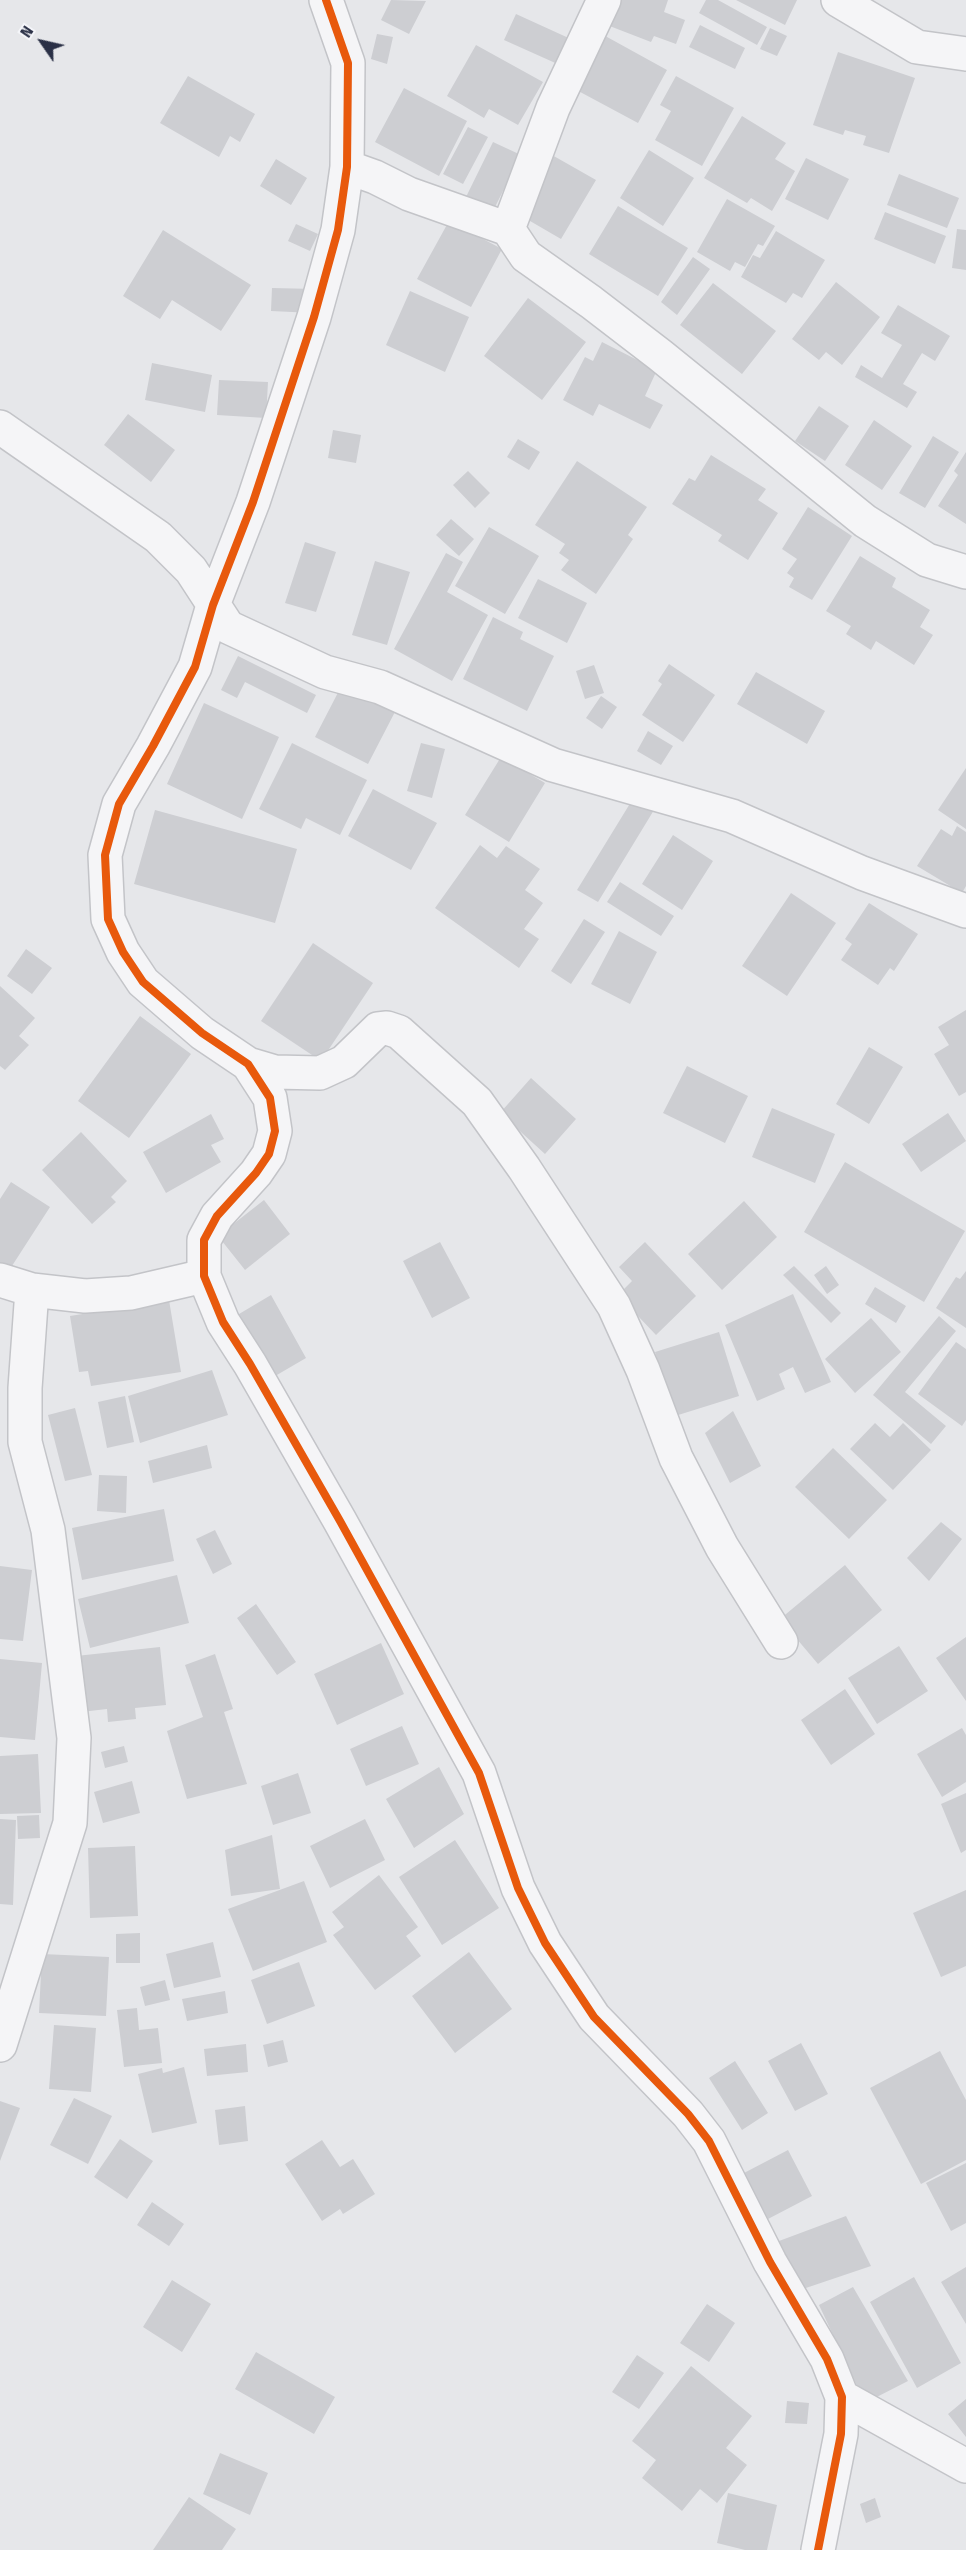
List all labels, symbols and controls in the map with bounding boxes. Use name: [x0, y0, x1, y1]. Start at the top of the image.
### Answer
north arrow: [12, 12, 72, 72]
text: N: [16, 22, 37, 41]

